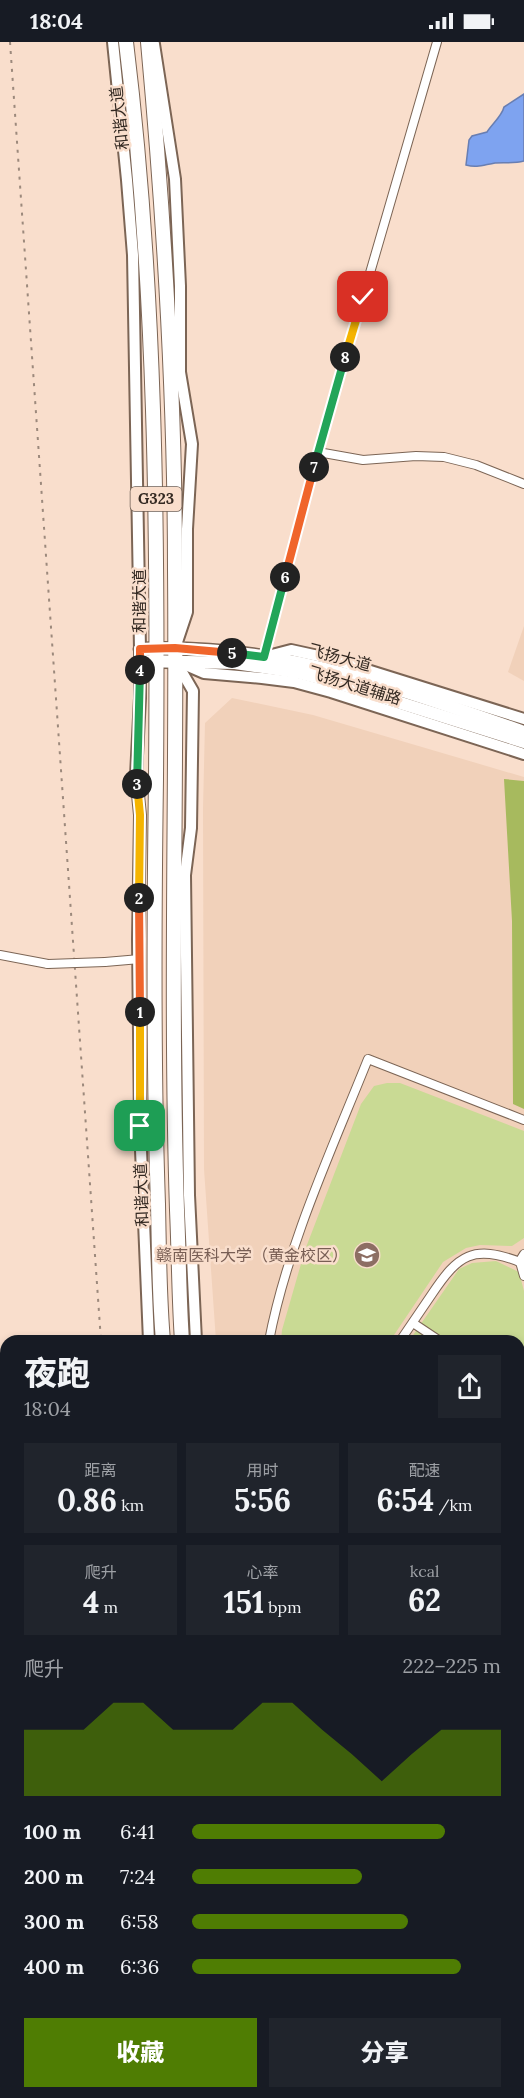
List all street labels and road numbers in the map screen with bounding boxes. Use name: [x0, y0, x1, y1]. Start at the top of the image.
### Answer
street label: 和谐大道: [106, 85, 132, 151]
road number: G323: [130, 487, 182, 511]
street label: 和谐大道: [129, 569, 149, 633]
street label: 飞扬大道: [306, 639, 374, 675]
street label: 飞扬大道辅路: [306, 661, 404, 709]
street label: 和谐大道: [130, 1163, 152, 1227]

